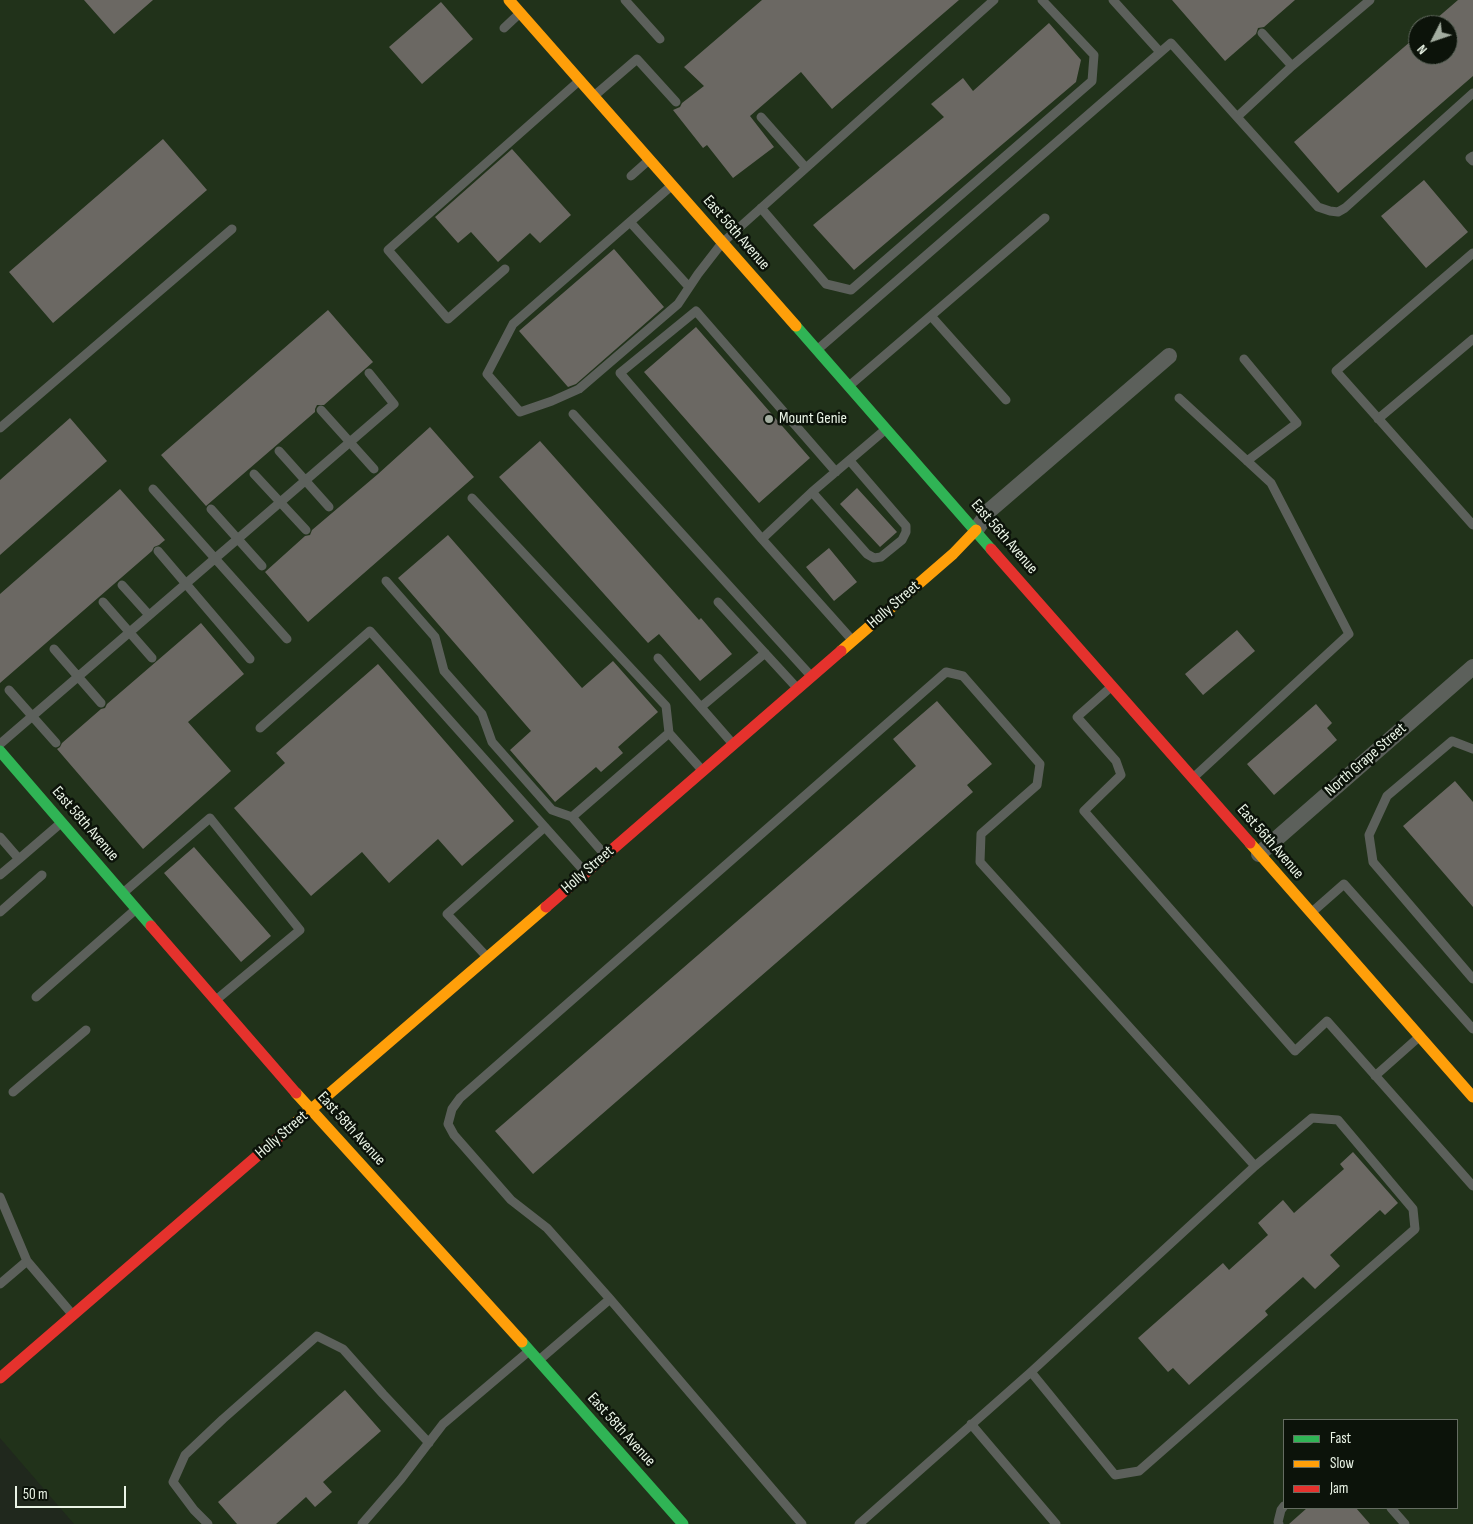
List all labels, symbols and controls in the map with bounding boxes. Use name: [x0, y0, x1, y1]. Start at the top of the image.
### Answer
north arrow: [1408, 15, 1458, 65]
text: N: [1413, 41, 1431, 58]
street label: East 56th Avenue: [698, 192, 774, 274]
place label: Mount Genie: [779, 409, 847, 429]
marker: Mount Genie: [763, 413, 775, 425]
street label: East 56th Avenue: [966, 496, 1042, 578]
street label: Holly Street: [864, 577, 924, 633]
street label: North Grape Street: [1321, 719, 1411, 801]
street label: East 58th Avenue: [47, 783, 123, 865]
street label: East 56th Avenue: [1232, 801, 1308, 883]
street label: Holly Street: [558, 842, 618, 898]
street label: East 58th Avenue: [313, 1088, 389, 1170]
street label: Holly Street: [252, 1107, 312, 1163]
street label: East 58th Avenue: [583, 1389, 659, 1471]
legend: [1283, 1419, 1458, 1509]
text: Fast: [1330, 1429, 1351, 1448]
text: Slow: [1330, 1454, 1354, 1473]
scale bar: [18, 1476, 129, 1508]
text: Jam: [1330, 1479, 1348, 1498]
text: 50 m: [23, 1485, 48, 1504]

